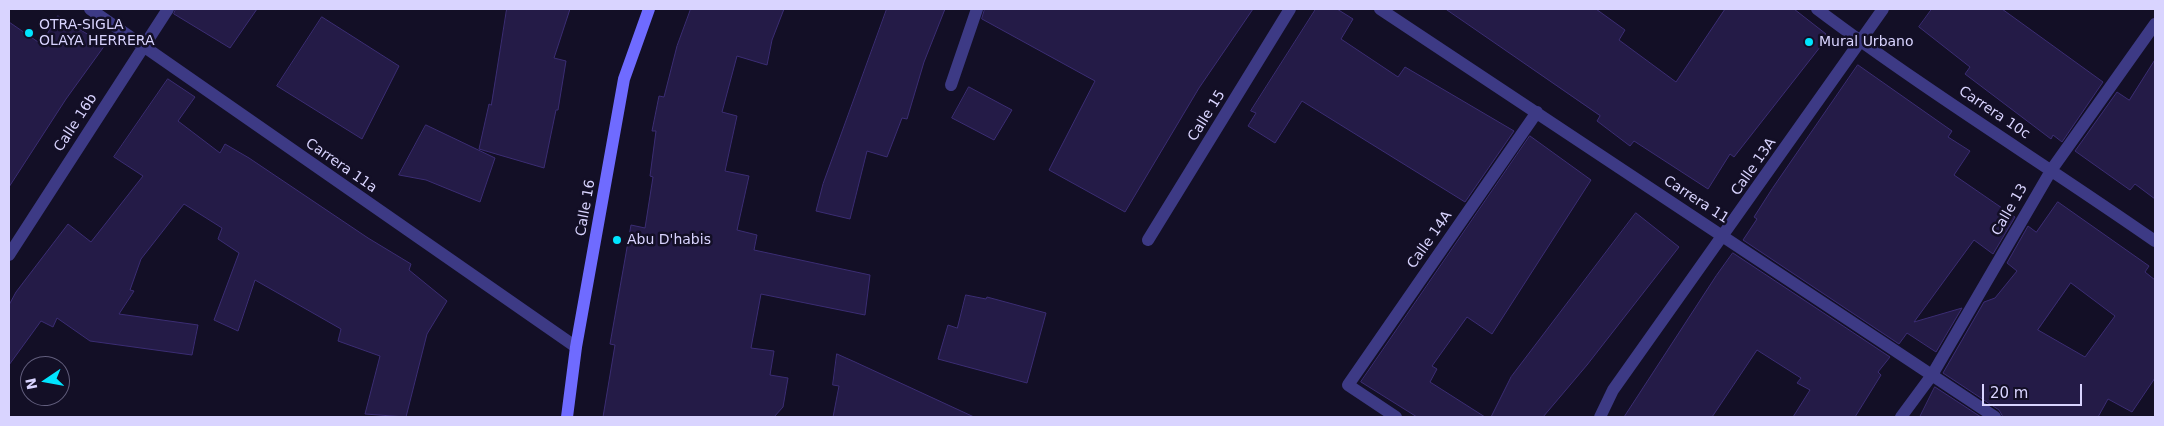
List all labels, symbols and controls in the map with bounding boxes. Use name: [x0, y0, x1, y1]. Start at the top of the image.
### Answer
place label: OTRA-SIGLA OLAYA HERRERA: [39, 17, 155, 49]
marker: OTRA-SIGLA OLAYA HERRERA: [23, 27, 35, 39]
place label: Mural Urbano: [1819, 34, 1914, 50]
marker: Mural Urbano: [1803, 36, 1815, 48]
street label: Carrera 10c: [1955, 83, 2033, 143]
street label: Calle 15: [1185, 87, 1229, 145]
street label: Calle 16b: [51, 91, 101, 155]
street label: Carrera 11a: [302, 135, 380, 197]
street label: Calle 13A: [1728, 135, 1780, 199]
street label: Carrera 11: [1660, 173, 1732, 227]
street label: Calle 16: [573, 178, 599, 238]
street label: Calle 13: [1988, 181, 2032, 239]
street label: Calle 14A: [1404, 208, 1456, 272]
place label: Abu D'habis: [627, 232, 711, 248]
marker: Abu D'habis: [611, 234, 623, 246]
north arrow: [20, 356, 70, 406]
scale bar: [1984, 374, 2084, 406]
text: N: [22, 377, 40, 391]
text: 20 m: [1990, 384, 2028, 402]

